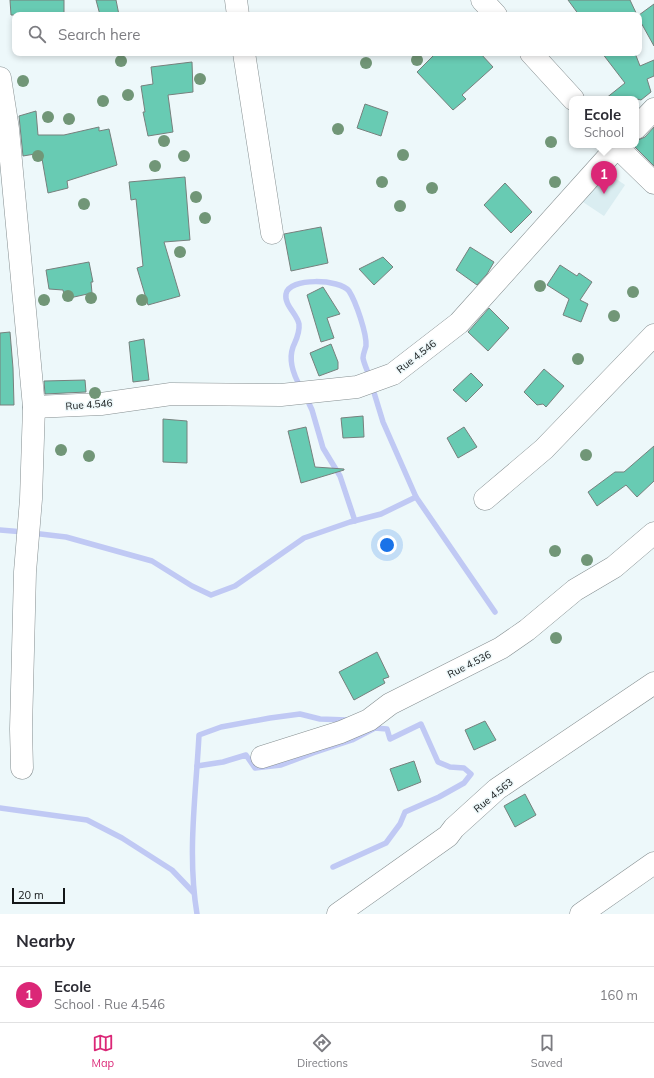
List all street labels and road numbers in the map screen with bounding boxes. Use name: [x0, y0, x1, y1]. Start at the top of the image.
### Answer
street label: Rue 4.546: [394, 337, 439, 376]
street label: Rue 4.546: [65, 396, 113, 413]
street label: Rue 4.536: [445, 648, 493, 681]
street label: Rue 4.563: [471, 776, 516, 815]

